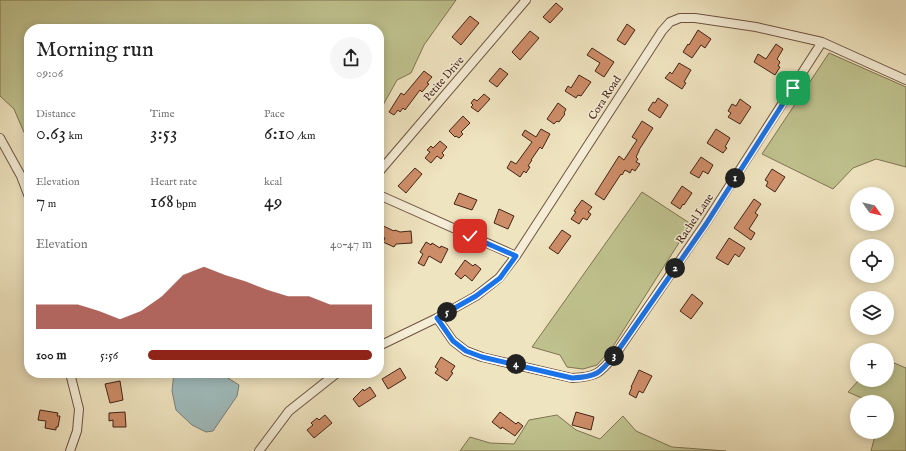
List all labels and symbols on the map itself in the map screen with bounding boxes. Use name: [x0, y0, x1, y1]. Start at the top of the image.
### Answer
street label: Petite Drive: [421, 54, 467, 104]
pin: [776, 71, 810, 105]
street label: Cora Road: [586, 73, 625, 123]
pin: 1: [725, 168, 745, 188]
north arrow: [850, 187, 894, 231]
street label: Rachel Lane: [673, 191, 717, 247]
pin: [453, 219, 487, 253]
pin: 2: [665, 258, 685, 278]
pin: 5: [437, 302, 457, 322]
pin: 3: [604, 346, 624, 366]
pin: 4: [506, 354, 526, 374]

